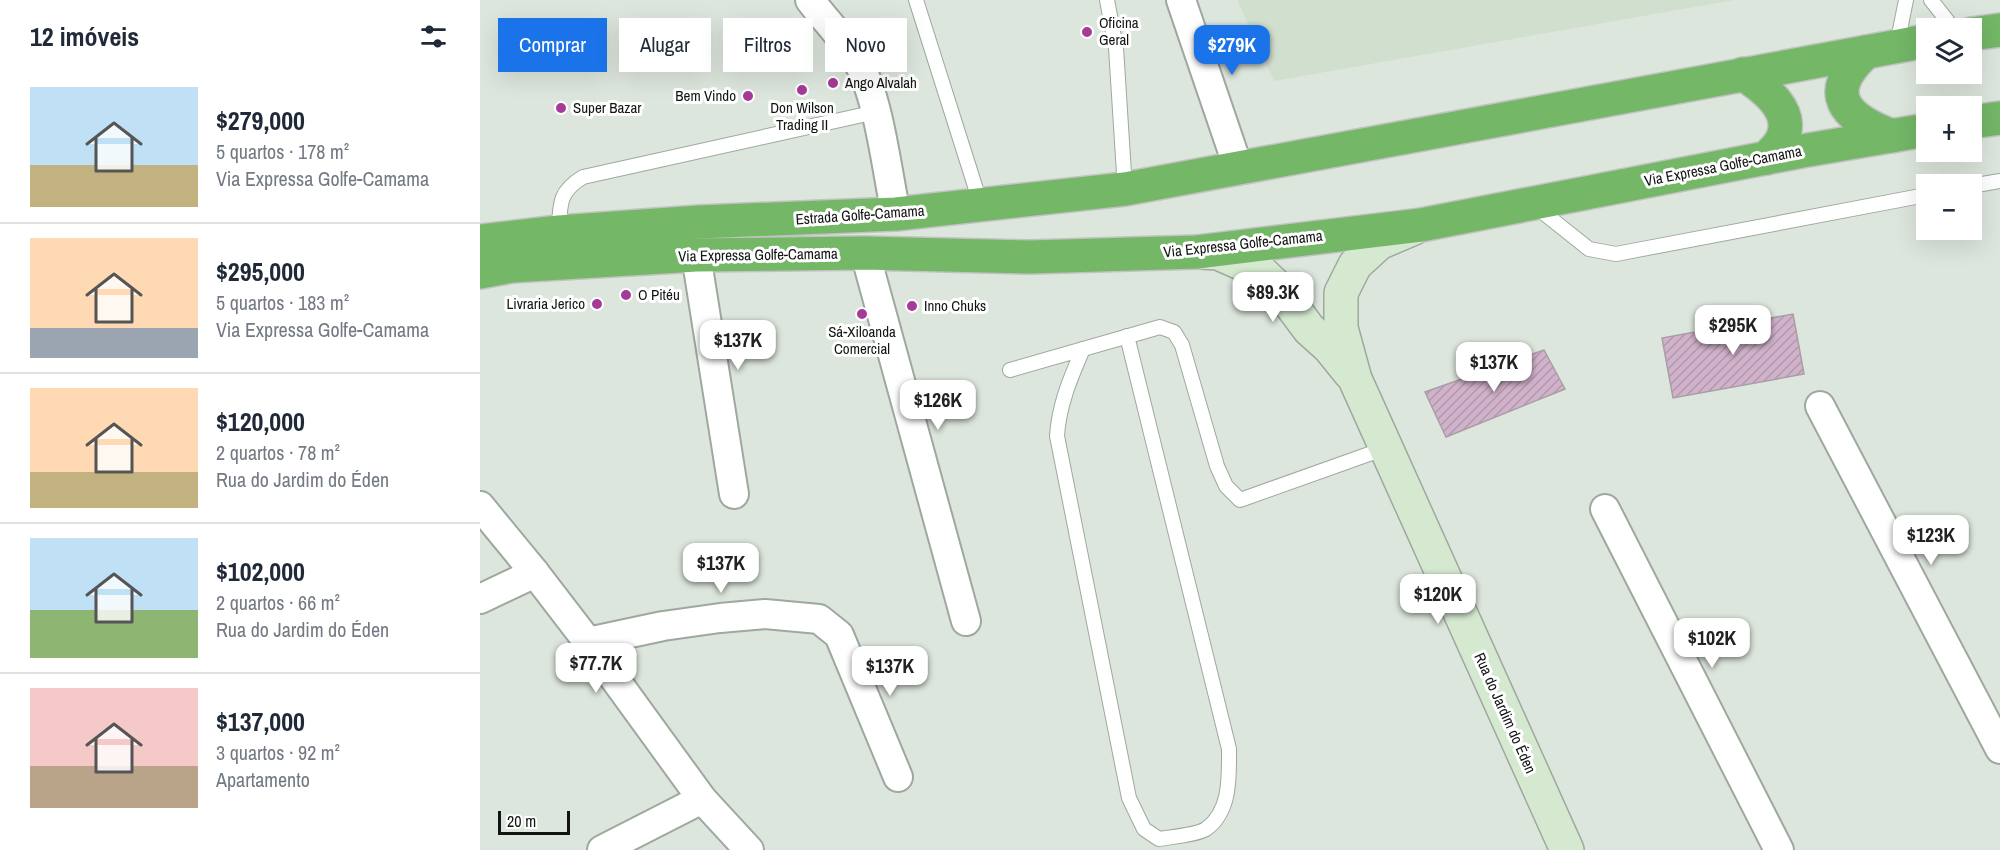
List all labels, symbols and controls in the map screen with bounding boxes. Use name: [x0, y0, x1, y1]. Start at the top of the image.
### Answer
place label: Oficina Geral: [1099, 12, 1139, 50]
chip: Comprar: [498, 18, 607, 72]
chip: Alugar: [619, 18, 711, 72]
chip: Filtros: [723, 18, 813, 72]
chip: Novo: [825, 18, 907, 72]
map controls: [1916, 18, 1982, 240]
button: layers: [1916, 18, 1982, 84]
text: 12 imóveis: [30, 19, 139, 54]
icon: filters: [417, 20, 450, 53]
marker: Oficina Geral: [1080, 25, 1094, 39]
pin: $279K: [1190, 25, 1274, 76]
text: $279K: [1208, 31, 1256, 58]
place label: Ango Alvalah: [844, 72, 917, 93]
marker: Ango Alvalah: [826, 76, 840, 90]
marker: Don Wilson Trading II: [795, 83, 809, 97]
place label: Bem Vindo: [675, 85, 736, 106]
marker: Bem Vindo: [741, 89, 755, 103]
button: +: [1916, 96, 1982, 162]
place label: Super Bazar: [573, 97, 641, 118]
place label: Don Wilson Trading II: [770, 97, 834, 135]
marker: Super Bazar: [554, 101, 568, 115]
text: $279,000: [216, 103, 305, 138]
icon: home: [78, 111, 150, 183]
text: 5 quartos · 178 m²: [216, 138, 349, 165]
street label: Via Expressa Golfe-Camama: [1642, 140, 1803, 191]
text: Via Expressa Golfe-Camama: [216, 165, 429, 192]
button: −: [1916, 174, 1982, 240]
street label: Estrada Golfe-Camama: [795, 200, 925, 229]
street label: Via Expressa Golfe-Camama: [1162, 225, 1324, 262]
street label: Via Expressa Golfe-Camama: [678, 243, 838, 266]
text: $295,000: [216, 254, 305, 289]
icon: home: [78, 262, 150, 334]
pin: $89.3K: [1224, 272, 1322, 323]
text: $89.3K: [1247, 278, 1299, 305]
place label: O Pitéu: [638, 284, 680, 305]
marker: O Pitéu: [619, 288, 633, 302]
text: 5 quartos · 183 m²: [216, 289, 349, 316]
place label: Livraria Jerico: [506, 293, 585, 314]
place label: Inno Chuks: [924, 295, 986, 316]
marker: Livraria Jerico: [590, 297, 604, 311]
marker: Inno Chuks: [905, 299, 919, 313]
pin: $295K: [1691, 305, 1775, 356]
marker: Sá-Xiloanda Comercial: [855, 307, 869, 321]
text: $295K: [1709, 311, 1757, 338]
text: Via Expressa Golfe-Camama: [216, 316, 429, 343]
pin: $137K: [696, 320, 780, 371]
place label: Sá-Xiloanda Comercial: [828, 321, 896, 359]
text: $137K: [714, 326, 762, 353]
pin: $137K: [1452, 342, 1536, 393]
text: $137K: [1470, 348, 1518, 375]
pin: $126K: [896, 380, 980, 431]
text: $126K: [914, 386, 962, 413]
text: $120,000: [216, 404, 305, 439]
icon: home: [78, 412, 150, 484]
text: 2 quartos · 78 m²: [216, 439, 340, 466]
text: Rua do Jardim do Éden: [216, 466, 389, 493]
pin: $123K: [1889, 515, 1973, 566]
text: $123K: [1907, 521, 1955, 548]
pin: $137K: [679, 543, 763, 594]
text: $137K: [697, 549, 745, 576]
text: $102,000: [216, 554, 305, 589]
icon: home: [78, 562, 150, 634]
pin: $120K: [1396, 574, 1480, 625]
text: $120K: [1414, 580, 1462, 607]
text: 2 quartos · 66 m²: [216, 589, 340, 616]
text: Rua do Jardim do Éden: [216, 616, 389, 643]
pin: $102K: [1670, 618, 1754, 669]
text: $102K: [1688, 624, 1736, 651]
pin: $77.7K: [547, 643, 645, 694]
pin: $137K: [848, 646, 932, 697]
text: $77.7K: [570, 649, 622, 676]
street label: Rua do Jardim do Éden: [1469, 649, 1541, 776]
text: $137K: [866, 652, 914, 679]
text: $137,000: [216, 704, 305, 739]
icon: home: [78, 712, 150, 784]
text: 3 quartos · 92 m²: [216, 739, 340, 766]
text: Apartamento: [216, 766, 310, 793]
scale bar: [498, 808, 570, 836]
text: 20 m: [507, 810, 536, 832]

